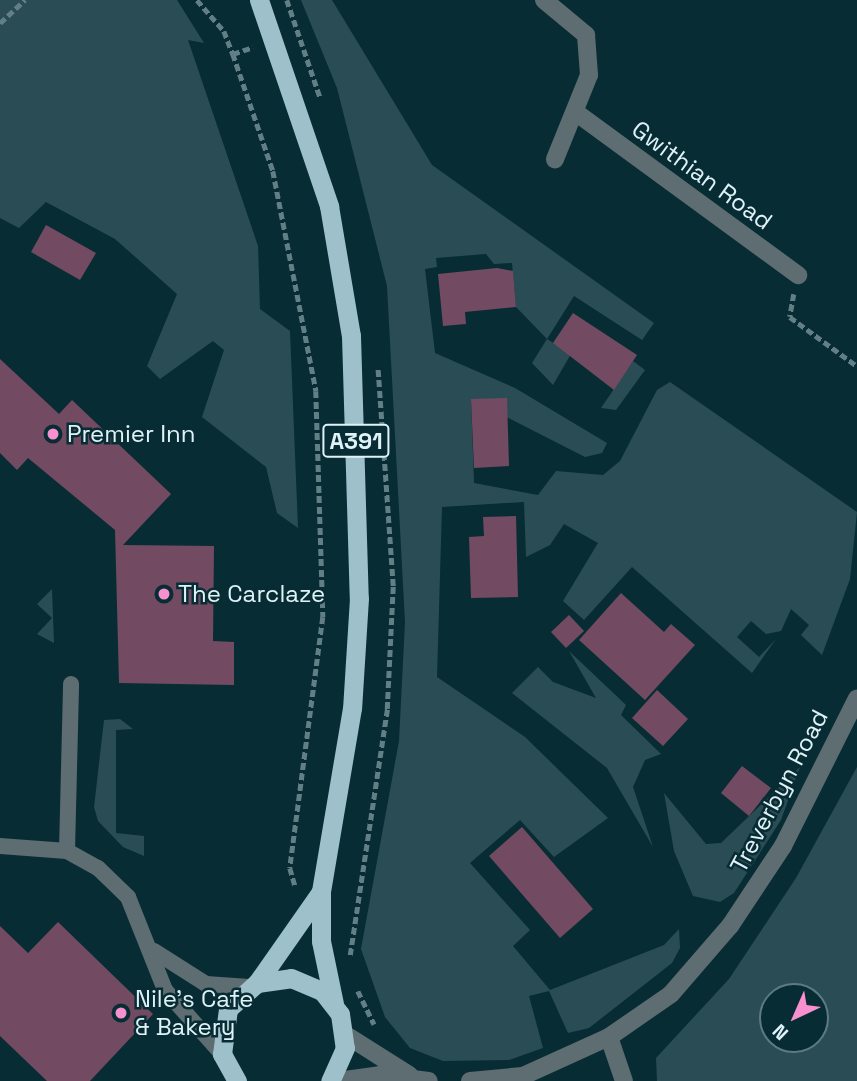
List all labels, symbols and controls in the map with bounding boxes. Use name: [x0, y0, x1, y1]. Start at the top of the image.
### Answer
street label: Gwithian Road: [626, 115, 778, 235]
place label: Premier Inn: [67, 420, 195, 448]
road number: A391: [321, 422, 391, 461]
marker: Premier Inn: [45, 426, 61, 442]
place label: The Carclaze: [178, 580, 325, 608]
marker: The Carclaze: [156, 586, 172, 602]
street label: Treverbyn Road: [724, 705, 834, 877]
north arrow: [759, 983, 829, 1053]
place label: Nile's Cafe & Bakery: [135, 985, 254, 1041]
marker: Nile's Cafe & Bakery: [113, 1005, 129, 1021]
text: N: [767, 1019, 794, 1045]

